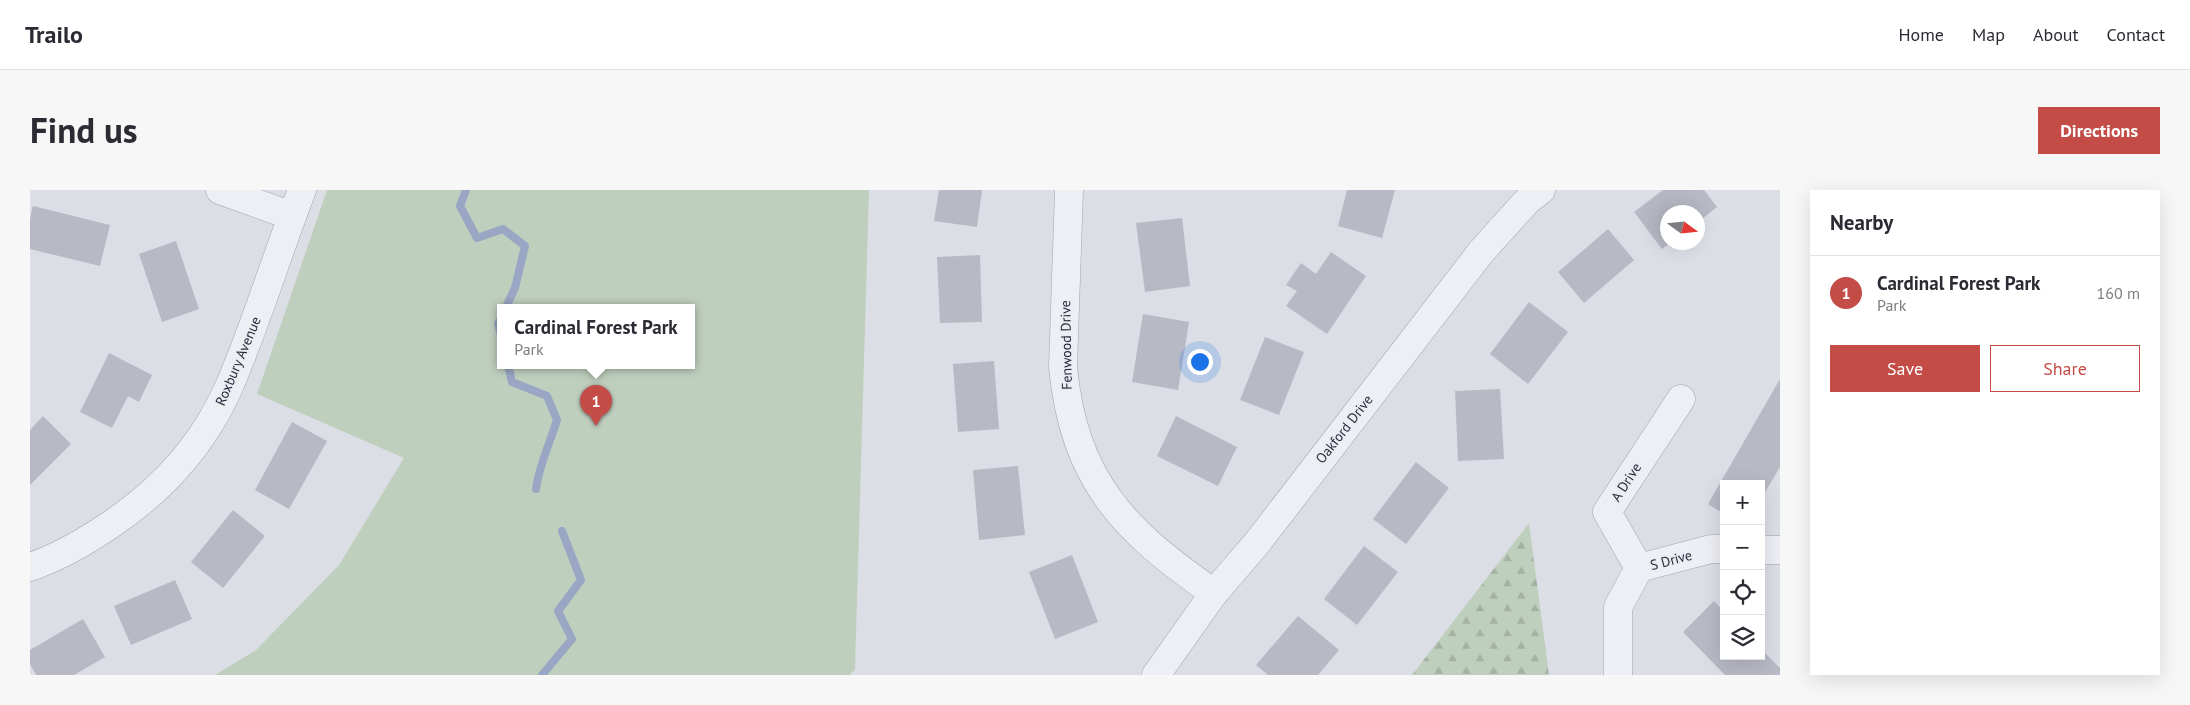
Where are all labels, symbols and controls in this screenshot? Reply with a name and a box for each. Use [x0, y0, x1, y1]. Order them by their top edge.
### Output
text: Trailo [25, 19, 83, 50]
text: Home [1898, 23, 1944, 46]
text: Map [1972, 23, 2005, 46]
text: About [2033, 23, 2079, 46]
text: Contact [2107, 23, 2165, 46]
text: Find us [30, 107, 138, 153]
button: Directions [2038, 107, 2160, 154]
north arrow [1660, 205, 1705, 250]
text: Nearby [1830, 209, 1893, 236]
text: Cardinal Forest Park [1877, 271, 2040, 295]
text: 1 [1841, 283, 1851, 303]
text: 160 m [2097, 283, 2140, 303]
text: Park [1877, 295, 1906, 315]
street label: Fenwood Drive [1056, 300, 1076, 390]
popup [497, 304, 695, 369]
street label: Roxbury Avenue [211, 314, 265, 408]
text: Cardinal Forest Park [514, 315, 678, 339]
text: Park [514, 339, 544, 359]
button: Save [1830, 345, 1980, 392]
button: Share [1990, 345, 2140, 392]
your location [1187, 349, 1213, 375]
pin: 1 [580, 385, 612, 426]
street label: Oakford Drive [1312, 391, 1376, 467]
street label: A Drive [1607, 459, 1645, 505]
map controls [1720, 480, 1765, 660]
button: + [1720, 480, 1765, 525]
button: − [1720, 525, 1765, 570]
street label: S Drive [1648, 546, 1694, 574]
button: locate [1720, 570, 1765, 615]
button: layers [1720, 615, 1765, 660]

